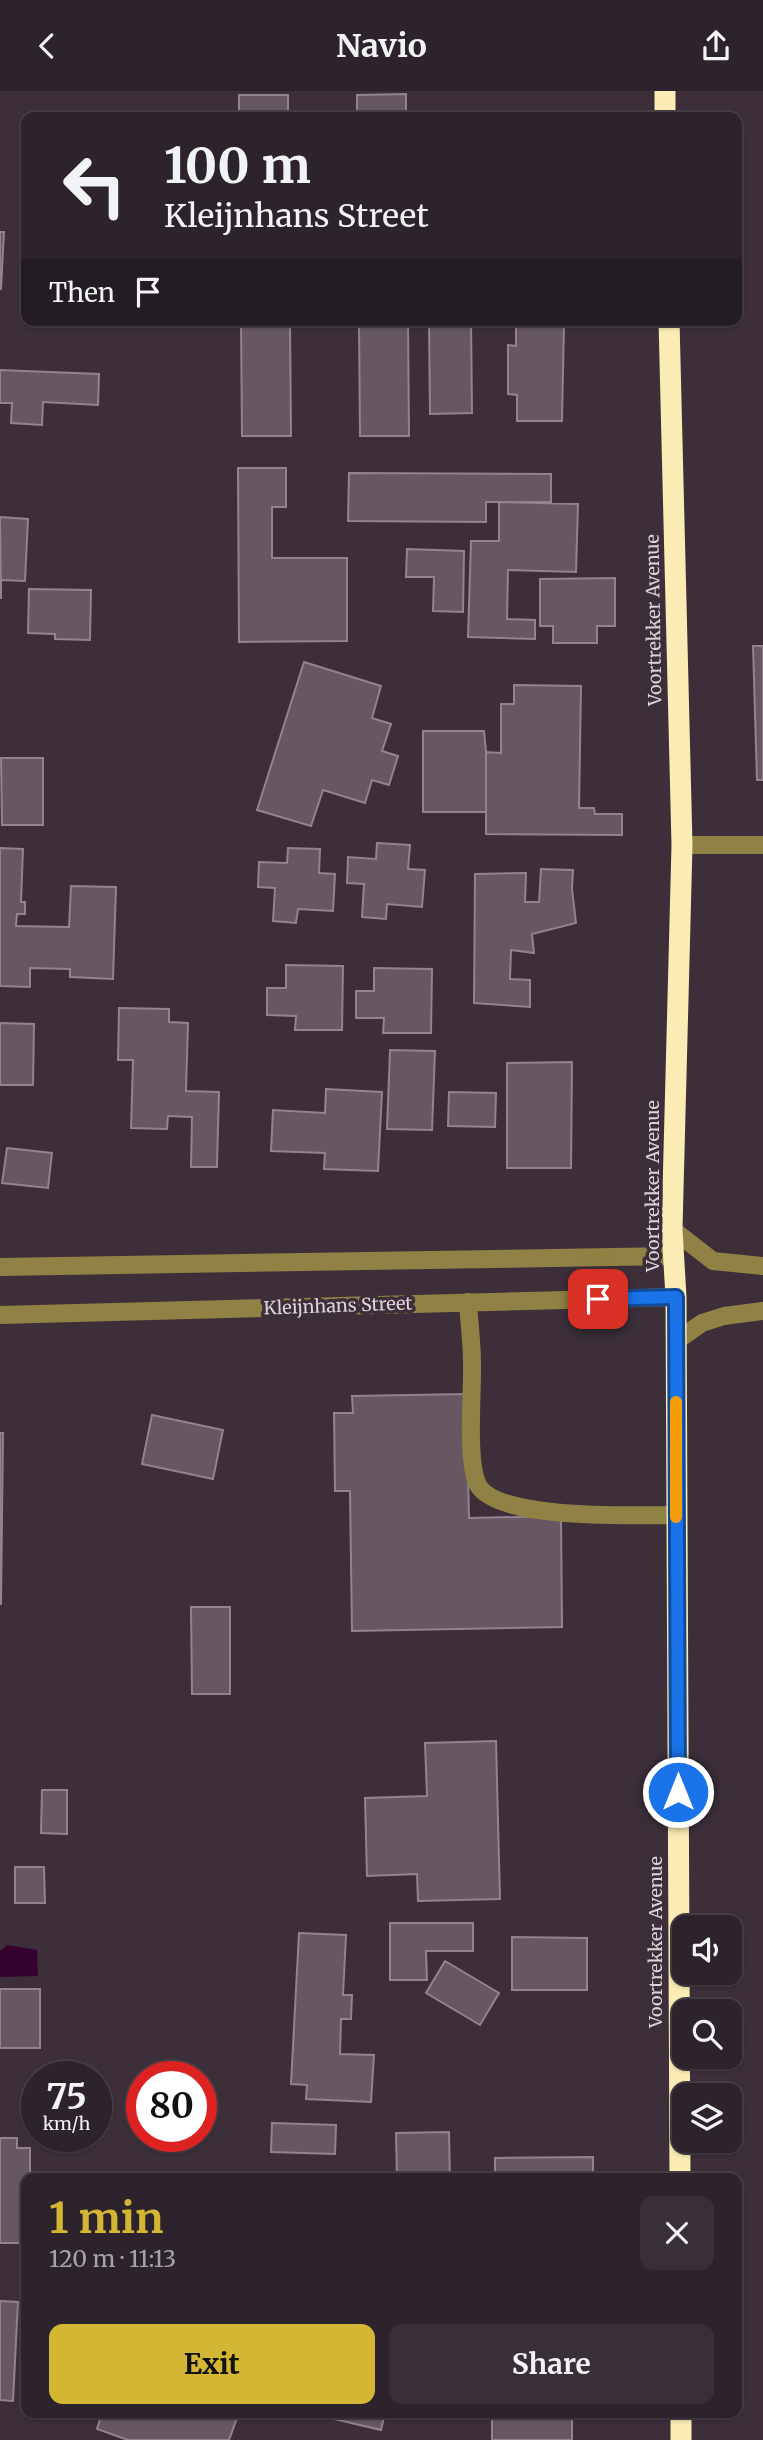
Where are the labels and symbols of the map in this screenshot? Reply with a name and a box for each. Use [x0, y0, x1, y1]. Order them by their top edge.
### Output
street label: Voortrekker Avenue [641, 534, 667, 707]
street label: Voortrekker Avenue [641, 1100, 664, 1273]
pin [568, 1269, 628, 1329]
street label: Kleijnhans Street [263, 1291, 413, 1320]
position arrow [641, 1755, 715, 1829]
street label: Voortrekker Avenue [644, 1856, 667, 2029]
speed limit sign: 80 [126, 2061, 217, 2152]

